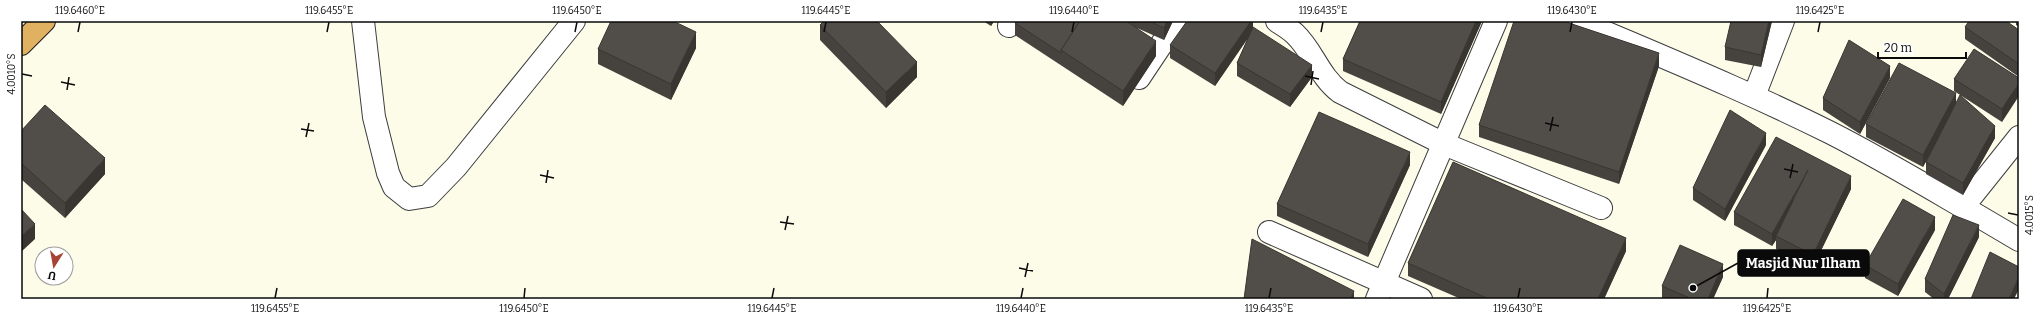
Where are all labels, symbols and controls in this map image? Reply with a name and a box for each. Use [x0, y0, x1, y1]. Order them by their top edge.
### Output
text: 119.6460°E [55, 5, 105, 17]
text: 119.6455°E [305, 5, 353, 17]
text: 119.6450°E [552, 5, 602, 17]
text: 119.6445°E [802, 5, 850, 17]
text: 119.6440°E [1049, 5, 1099, 17]
text: 119.6435°E [1299, 5, 1347, 17]
text: 119.6430°E [1547, 5, 1597, 17]
text: 119.6425°E [1796, 5, 1844, 17]
scale bar [1878, 34, 1966, 60]
text: 20 m [1884, 41, 1913, 55]
text: 4.0010°S [6, 54, 18, 94]
text: 4.0015°S [2024, 195, 2036, 235]
north arrow [34, 246, 74, 286]
callout: Masjid Nur Ilham [1738, 250, 1869, 276]
text: Masjid Nur Ilham [1746, 255, 1861, 272]
text: U [47, 268, 57, 282]
text: 119.6455°E [251, 303, 299, 315]
text: 119.6450°E [499, 303, 549, 315]
text: 119.6445°E [748, 303, 796, 315]
text: 119.6440°E [996, 303, 1046, 315]
text: 119.6435°E [1245, 303, 1293, 315]
text: 119.6430°E [1493, 303, 1543, 315]
text: 119.6425°E [1743, 303, 1791, 315]

